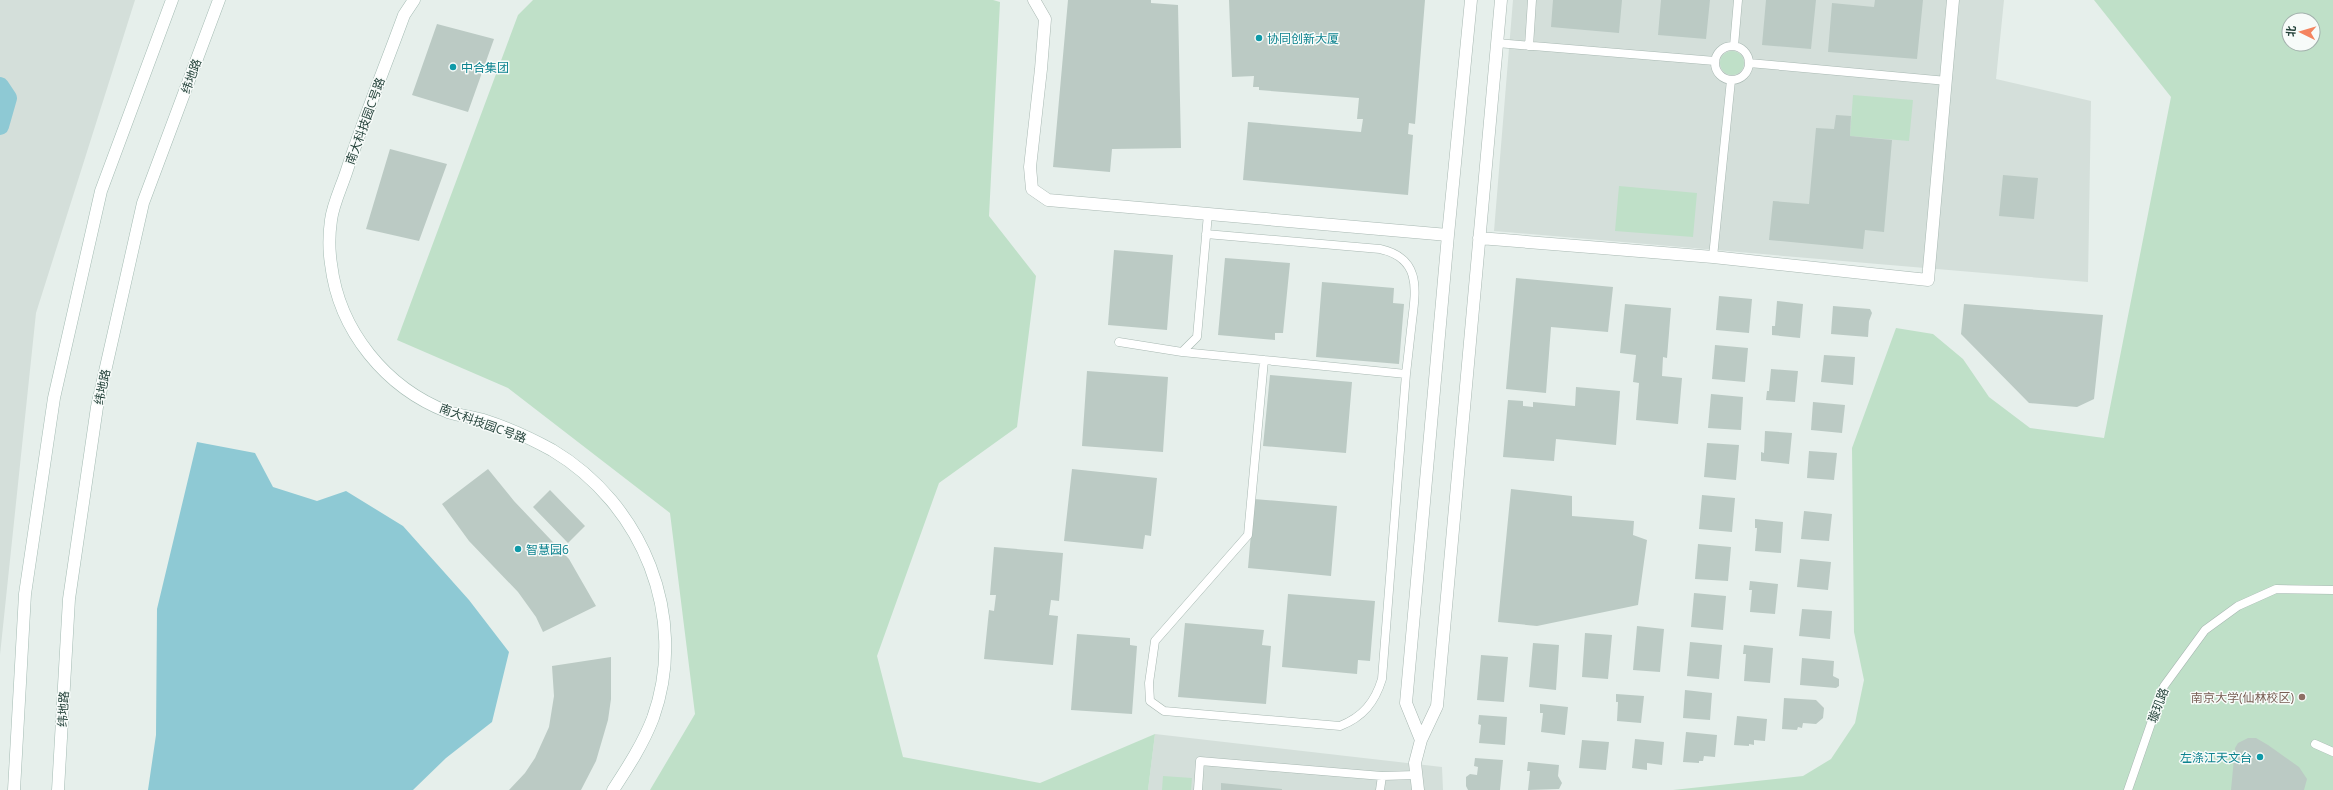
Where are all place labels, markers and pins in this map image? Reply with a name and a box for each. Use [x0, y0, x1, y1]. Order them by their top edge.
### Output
place label: 协同创新大厦 [1267, 30, 1339, 47]
marker: 协同创新大厦 [1254, 33, 1264, 43]
place label: 中合集团 [461, 59, 509, 76]
marker: 中合集团 [448, 62, 458, 72]
place label: 智慧园6 [526, 541, 569, 558]
marker: 智慧园6 [513, 544, 523, 554]
place label: 南京大学(仙林校区) [2191, 689, 2294, 706]
marker: 南京大学(仙林校区) [2297, 692, 2307, 702]
place label: 左涤江天文台 [2180, 749, 2252, 766]
marker: 左涤江天文台 [2255, 752, 2265, 762]

